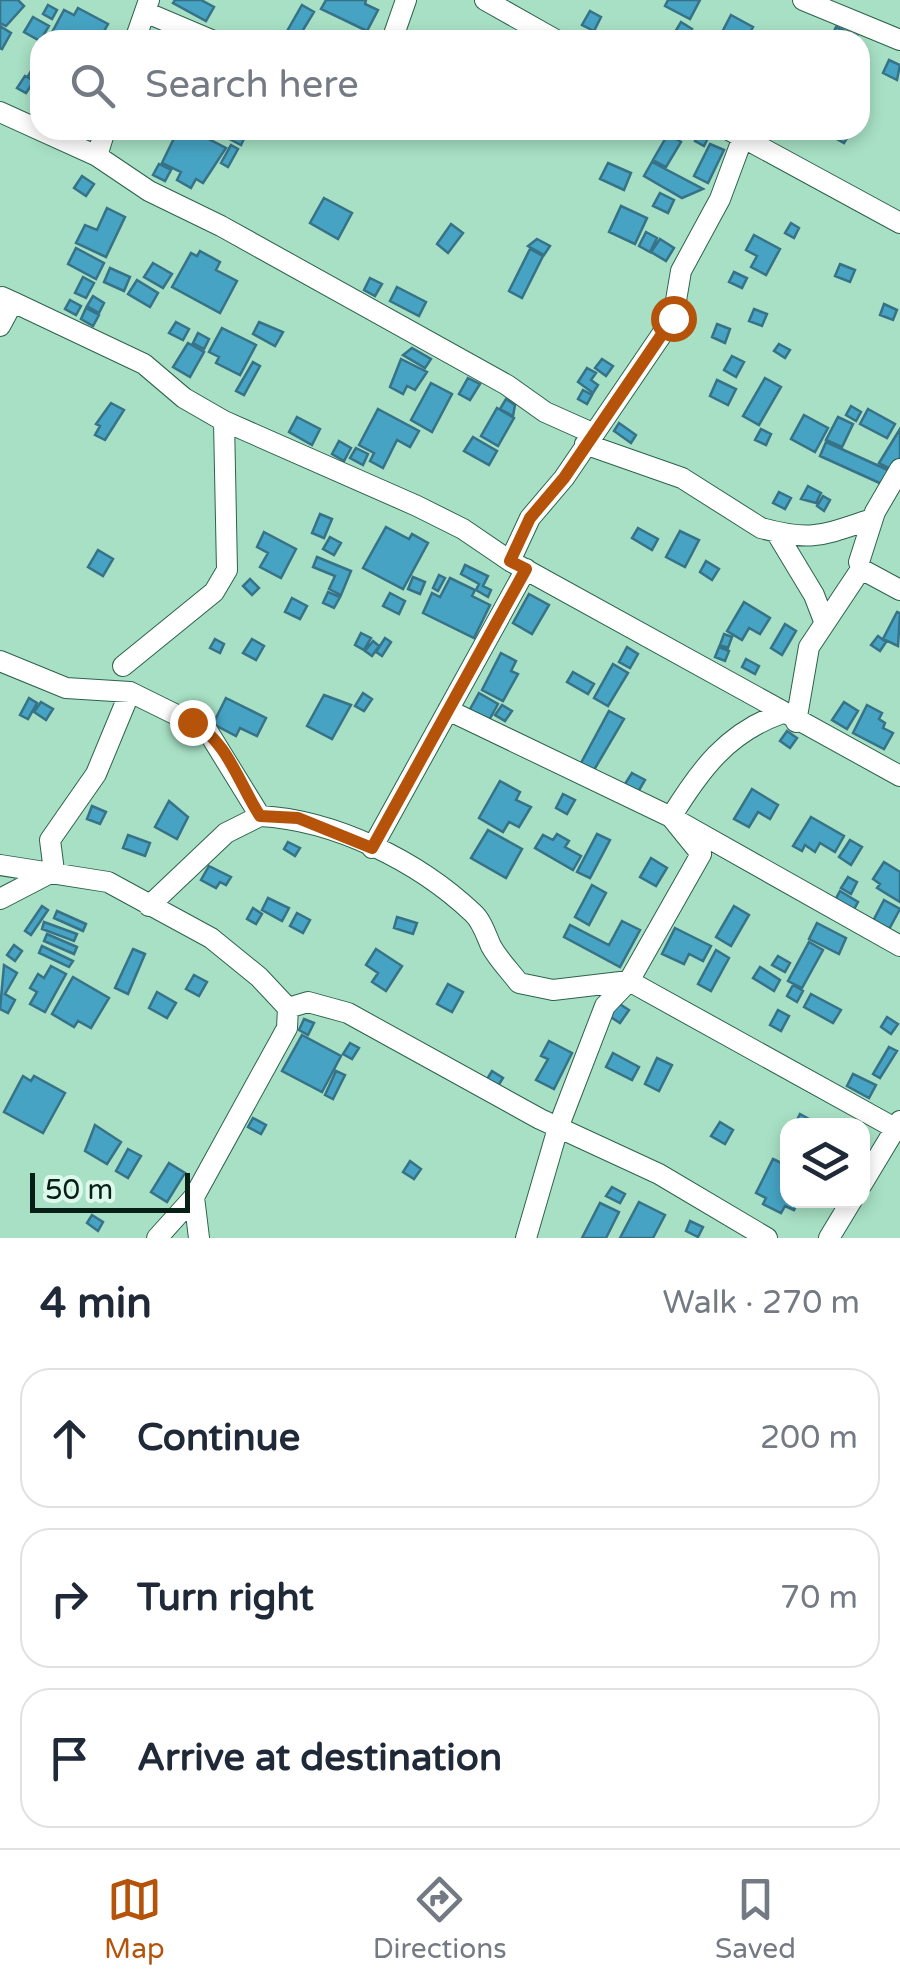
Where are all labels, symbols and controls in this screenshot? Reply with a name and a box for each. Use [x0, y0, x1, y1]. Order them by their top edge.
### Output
search box [30, 30, 870, 140]
icon: search [65, 58, 120, 113]
text: Search here [145, 62, 359, 108]
route start [651, 296, 697, 342]
route end [170, 700, 216, 746]
map controls [780, 1118, 870, 1208]
button: layers [780, 1118, 870, 1208]
scale bar [30, 1168, 190, 1212]
text: 50 m [45, 1173, 113, 1207]
text: 4 min [40, 1278, 152, 1329]
text: Walk · 270 m [663, 1284, 860, 1322]
icon: ahead [42, 1411, 97, 1466]
text: Continue [137, 1415, 300, 1461]
text: 200 m [760, 1419, 858, 1457]
icon: right [42, 1571, 97, 1626]
text: Turn right [137, 1575, 314, 1621]
text: 70 m [780, 1579, 858, 1617]
icon: arrive [42, 1731, 97, 1786]
text: Arrive at destination [137, 1735, 502, 1781]
tab: Map [104, 1872, 165, 1966]
tab: Directions [373, 1872, 507, 1966]
tab: Saved [715, 1872, 796, 1966]

